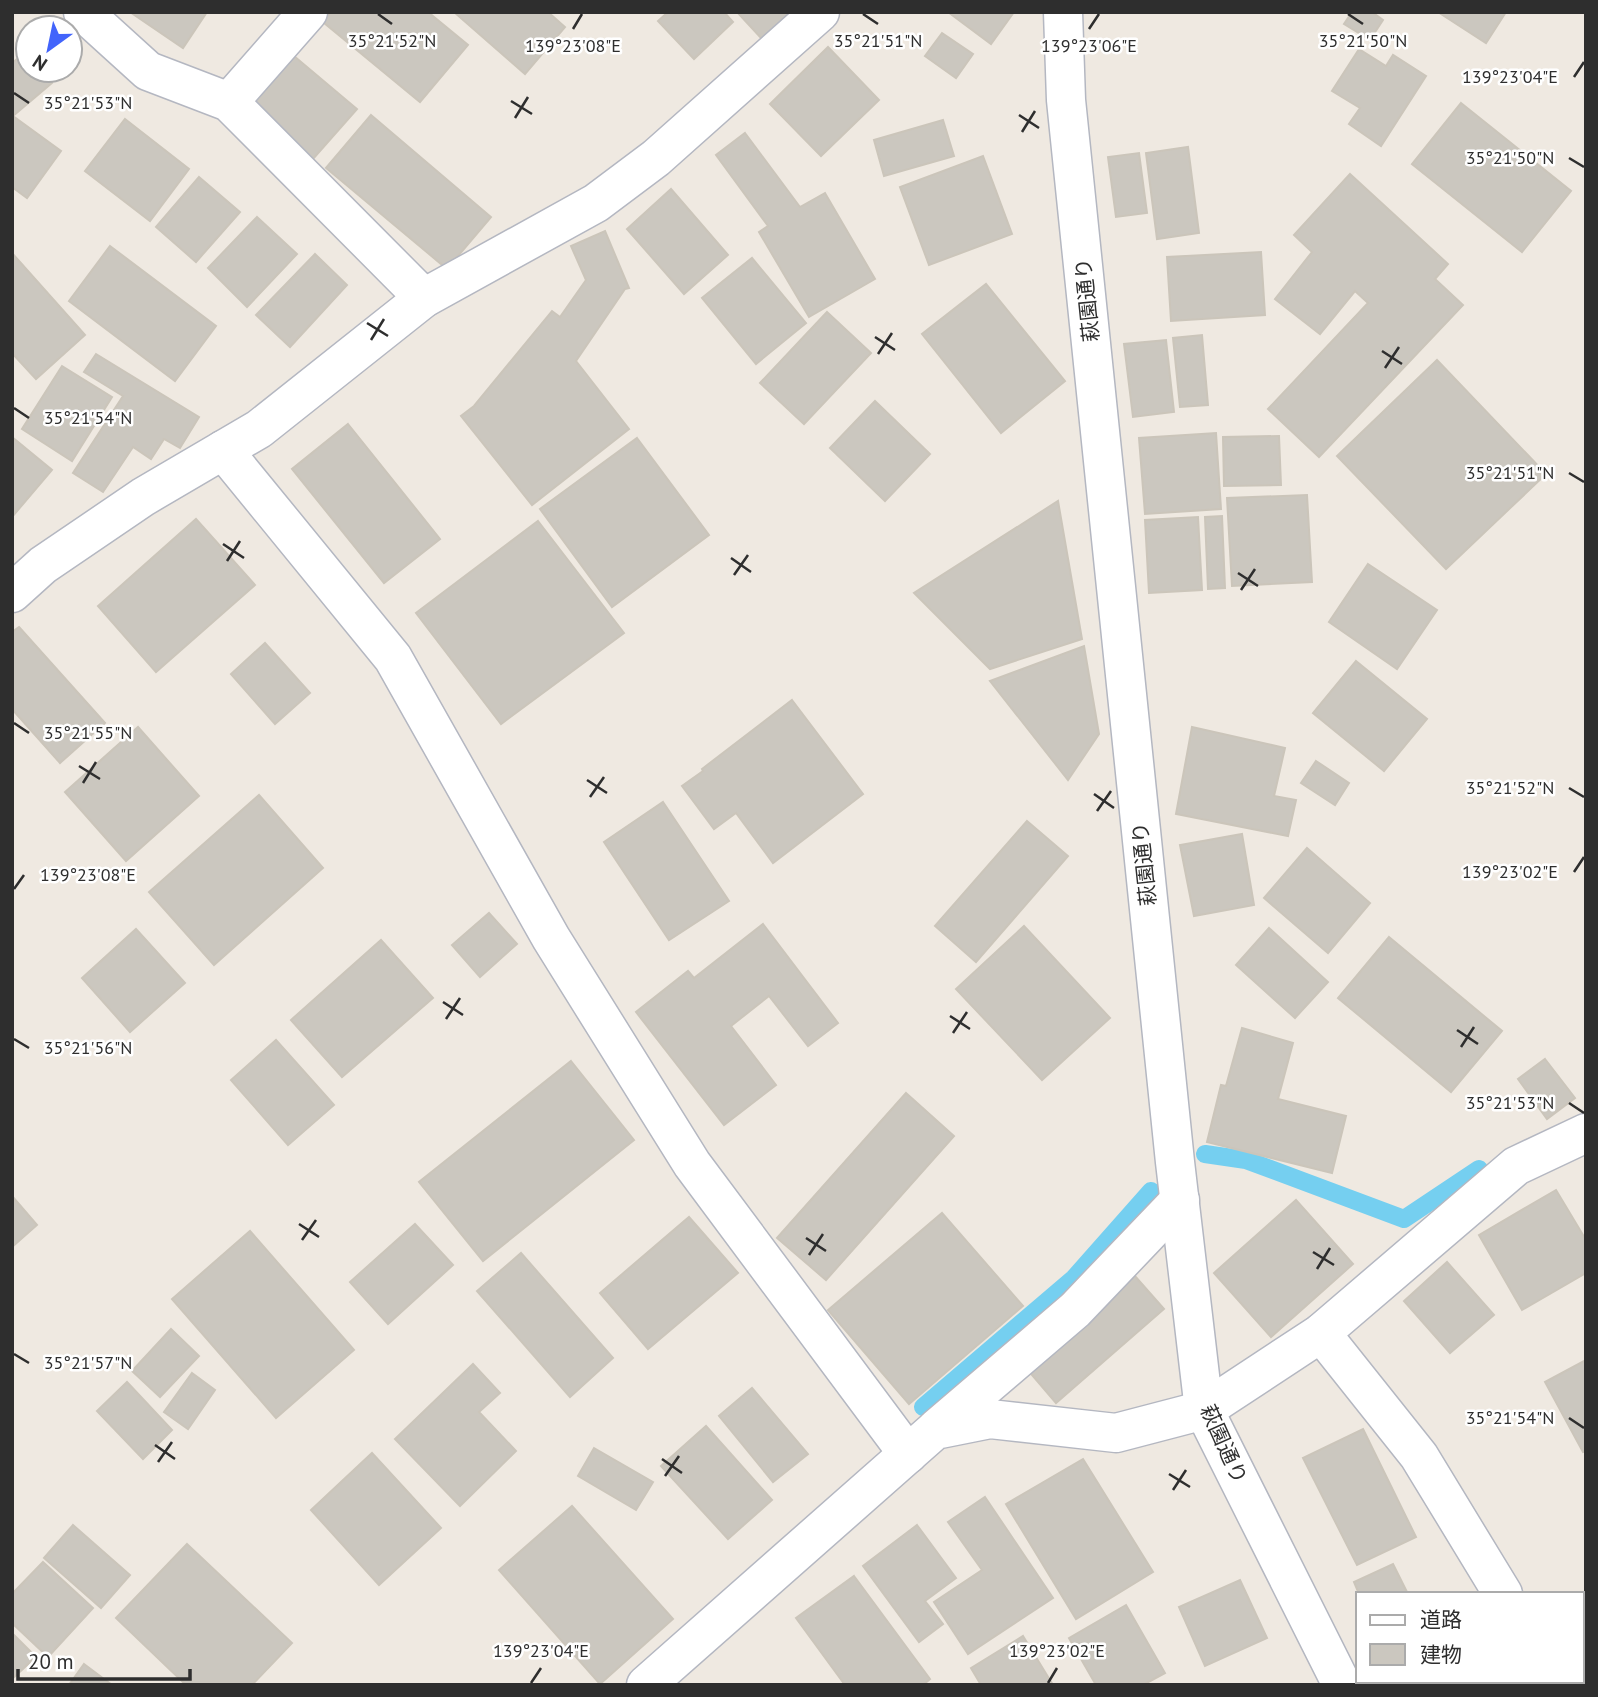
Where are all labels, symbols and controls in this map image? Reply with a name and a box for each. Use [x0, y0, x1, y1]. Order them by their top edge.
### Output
north arrow [14, 14, 84, 84]
text: 35°21'52"N [348, 29, 436, 52]
text: 35°21'51"N [834, 29, 922, 52]
text: 35°21'50"N [1319, 29, 1407, 52]
text: 139°23'08"E [525, 34, 621, 57]
text: 139°23'06"E [1041, 34, 1137, 57]
text: N [28, 50, 52, 77]
text: 139°23'04"E [1462, 65, 1558, 88]
text: 35°21'53"N [44, 91, 132, 114]
text: 35°21'50"N [1466, 146, 1554, 169]
street label: 萩園通り [1069, 257, 1105, 343]
text: 35°21'54"N [44, 406, 132, 429]
text: 35°21'51"N [1466, 461, 1554, 484]
text: 35°21'55"N [44, 721, 132, 744]
text: 35°21'52"N [1466, 776, 1554, 799]
street label: 萩園通り [1126, 821, 1162, 907]
text: 139°23'02"E [1462, 860, 1558, 883]
text: 139°23'08"E [40, 863, 136, 886]
text: 35°21'56"N [44, 1036, 132, 1059]
text: 35°21'53"N [1466, 1091, 1554, 1114]
text: 35°21'57"N [44, 1351, 132, 1374]
street label: 萩園通り [1195, 1400, 1253, 1488]
text: 35°21'54"N [1466, 1406, 1554, 1429]
legend [1356, 1592, 1584, 1683]
text: 道路 [1420, 1606, 1462, 1633]
scale bar [18, 1638, 189, 1682]
text: 139°23'04"E [493, 1639, 589, 1662]
text: 139°23'02"E [1009, 1639, 1105, 1662]
text: 建物 [1420, 1641, 1462, 1668]
text: 20 m [28, 1648, 74, 1675]

